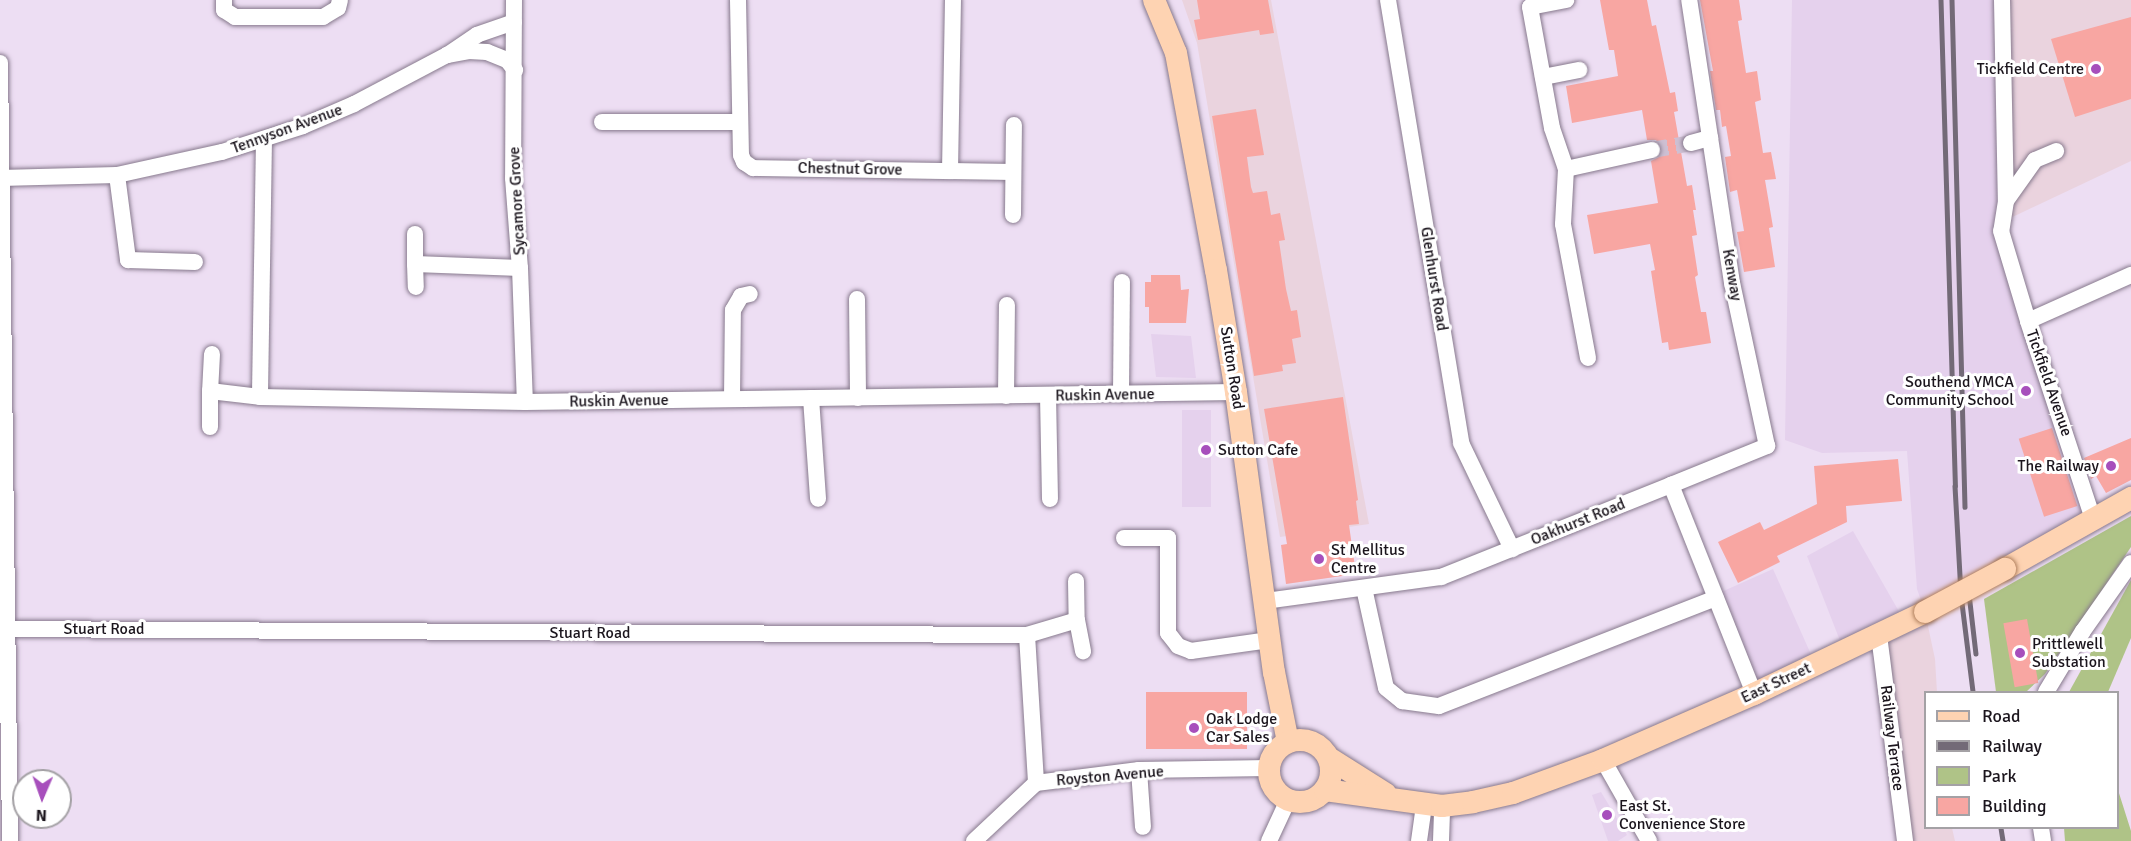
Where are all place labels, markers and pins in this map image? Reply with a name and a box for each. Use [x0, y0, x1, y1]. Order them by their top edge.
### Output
place label: Tickfield Centre [1977, 59, 2084, 79]
marker: Tickfield Centre [2089, 62, 2103, 76]
place label: Southend YMCA Community School [1886, 372, 2014, 410]
marker: Southend YMCA Community School [2019, 384, 2033, 398]
place label: Sutton Cafe [1218, 440, 1298, 460]
marker: Sutton Cafe [1199, 443, 1213, 457]
place label: The Railway [2018, 456, 2099, 476]
marker: The Railway [2104, 459, 2118, 473]
place label: St Mellitus Centre [1331, 540, 1405, 578]
marker: St Mellitus Centre [1312, 552, 1326, 566]
place label: Prittlewell Substation [2032, 634, 2106, 672]
marker: Prittlewell Substation [2013, 646, 2027, 660]
place label: Oak Lodge Car Sales [1206, 709, 1277, 747]
marker: Oak Lodge Car Sales [1187, 721, 1201, 735]
place label: East St. Convenience Store [1619, 796, 1745, 834]
marker: East St. Convenience Store [1600, 808, 1614, 822]

